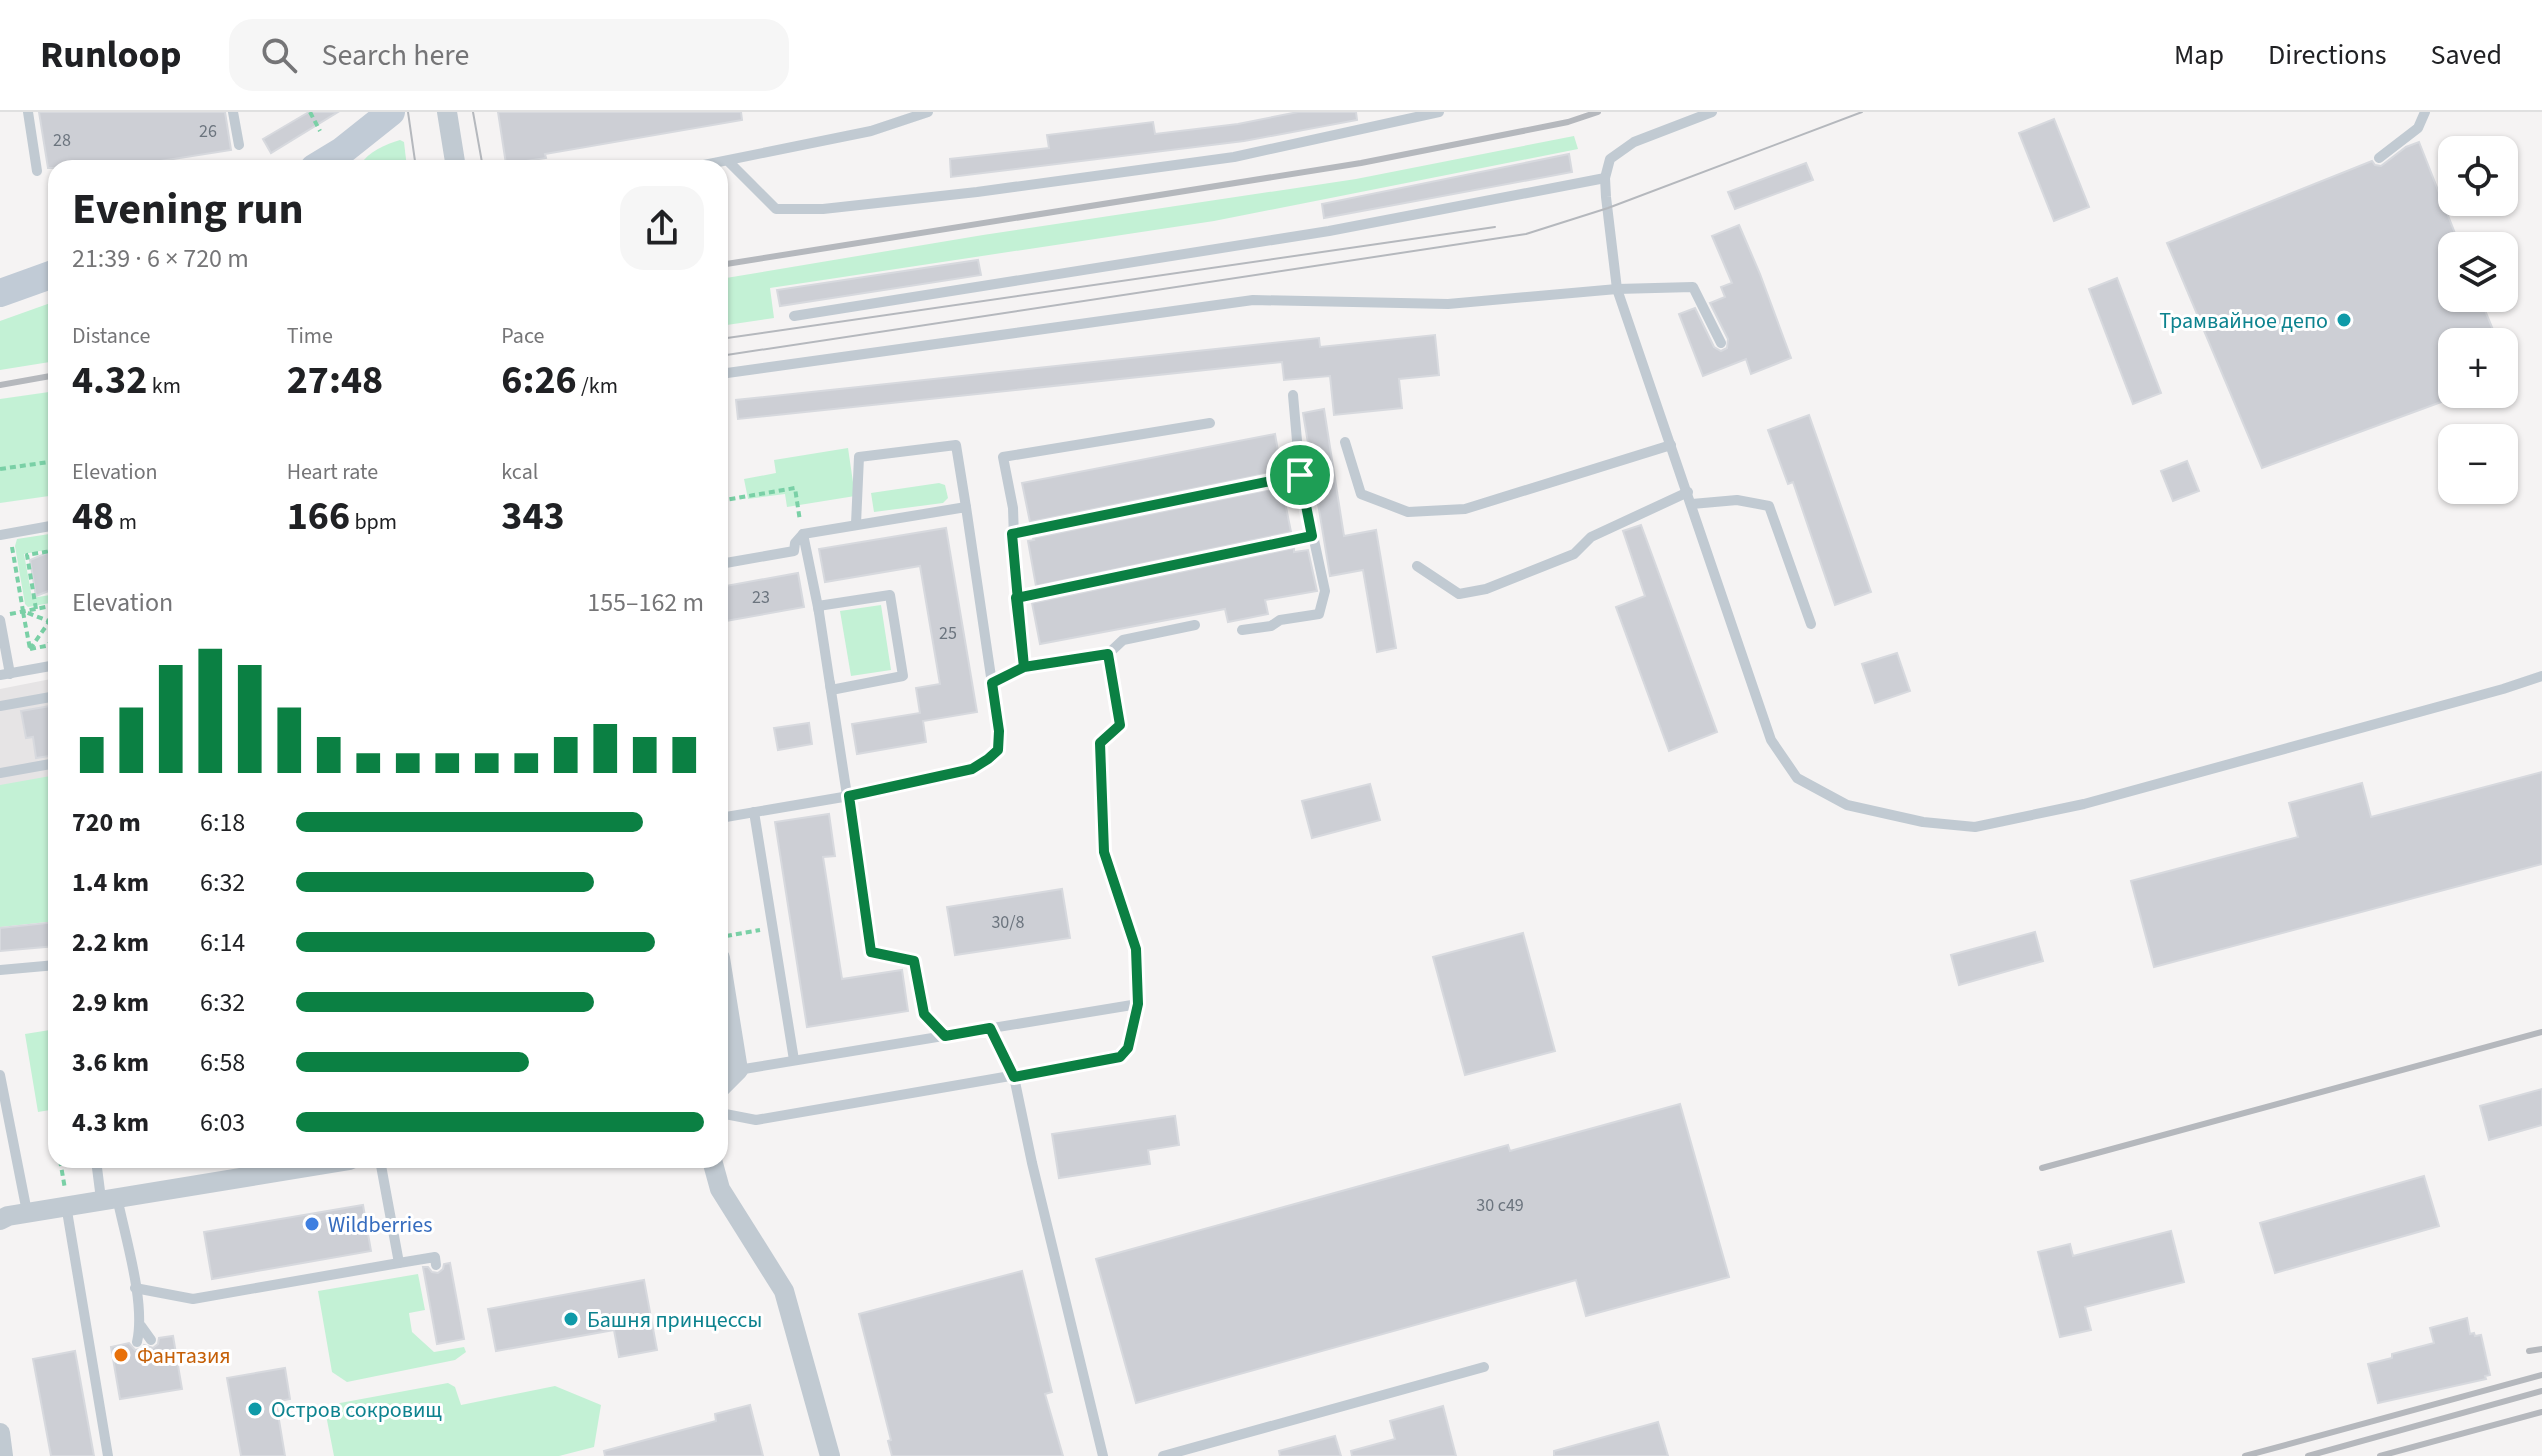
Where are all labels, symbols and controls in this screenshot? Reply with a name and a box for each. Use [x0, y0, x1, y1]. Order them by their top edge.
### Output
search box [229, 19, 789, 91]
text: Runloop [40, 28, 181, 82]
icon: search [257, 33, 301, 77]
text: Search here [321, 34, 469, 77]
text: Map [2174, 35, 2224, 75]
text: Directions [2268, 35, 2387, 75]
text: Saved [2431, 35, 2502, 75]
house number: 26 [199, 119, 217, 144]
house number: 28 [53, 128, 71, 153]
map controls [2438, 136, 2518, 504]
button: locate [2438, 136, 2518, 216]
text: Evening run [72, 178, 304, 241]
button: share [620, 186, 704, 270]
button: layers [2438, 232, 2518, 312]
text: 21:39 · 6 × 720 m [72, 240, 249, 277]
place label: Трамвайное депо [2159, 305, 2328, 337]
marker: Трамвайное депо [2335, 311, 2353, 329]
text: Distance [72, 320, 150, 352]
text: Time [287, 320, 333, 352]
text: Pace [501, 320, 544, 352]
button: + [2438, 328, 2518, 408]
text: 4.32 [72, 352, 147, 409]
text: 27:48 [287, 352, 383, 409]
text: 6:26 [501, 352, 577, 409]
text: km [147, 370, 181, 402]
text: /km [577, 370, 618, 402]
button: − [2438, 424, 2518, 504]
pin [1266, 441, 1334, 509]
icon: arrive [1278, 453, 1322, 497]
text: Elevation [72, 456, 158, 488]
text: Heart rate [287, 456, 378, 488]
text: kcal [501, 456, 538, 488]
text: 48 [72, 488, 114, 545]
text: 166 [287, 488, 350, 545]
text: 343 [501, 488, 565, 545]
text: m [114, 506, 137, 538]
text: bpm [350, 506, 397, 538]
text: Elevation [72, 584, 173, 621]
text: 155–162 m [587, 584, 704, 621]
house number: 23 [752, 585, 770, 610]
house number: 25 [939, 621, 957, 646]
text: 720 m [72, 804, 141, 841]
text: 6:18 [200, 804, 245, 841]
text: 1.4 km [72, 864, 149, 901]
text: 6:32 [200, 864, 245, 901]
house number: 30/8 [991, 910, 1025, 935]
text: 2.2 km [72, 924, 149, 961]
text: 6:14 [200, 924, 245, 961]
text: 2.9 km [72, 984, 149, 1021]
text: 6:32 [200, 984, 245, 1021]
text: 3.6 km [72, 1044, 149, 1081]
text: 6:58 [200, 1044, 245, 1081]
text: 4.3 km [72, 1104, 149, 1141]
text: 6:03 [200, 1104, 245, 1141]
house number: 30 с49 [1476, 1193, 1524, 1218]
place label: Wildberries [328, 1209, 432, 1241]
marker: Wildberries [303, 1215, 321, 1233]
place label: Башня принцессы [587, 1304, 762, 1336]
marker: Башня принцессы [562, 1310, 580, 1328]
place label: Фантазия [137, 1340, 231, 1372]
marker: Фантазия [112, 1346, 130, 1364]
place label: Остров сокровищ [271, 1394, 442, 1426]
marker: Остров сокровищ [246, 1400, 264, 1418]

